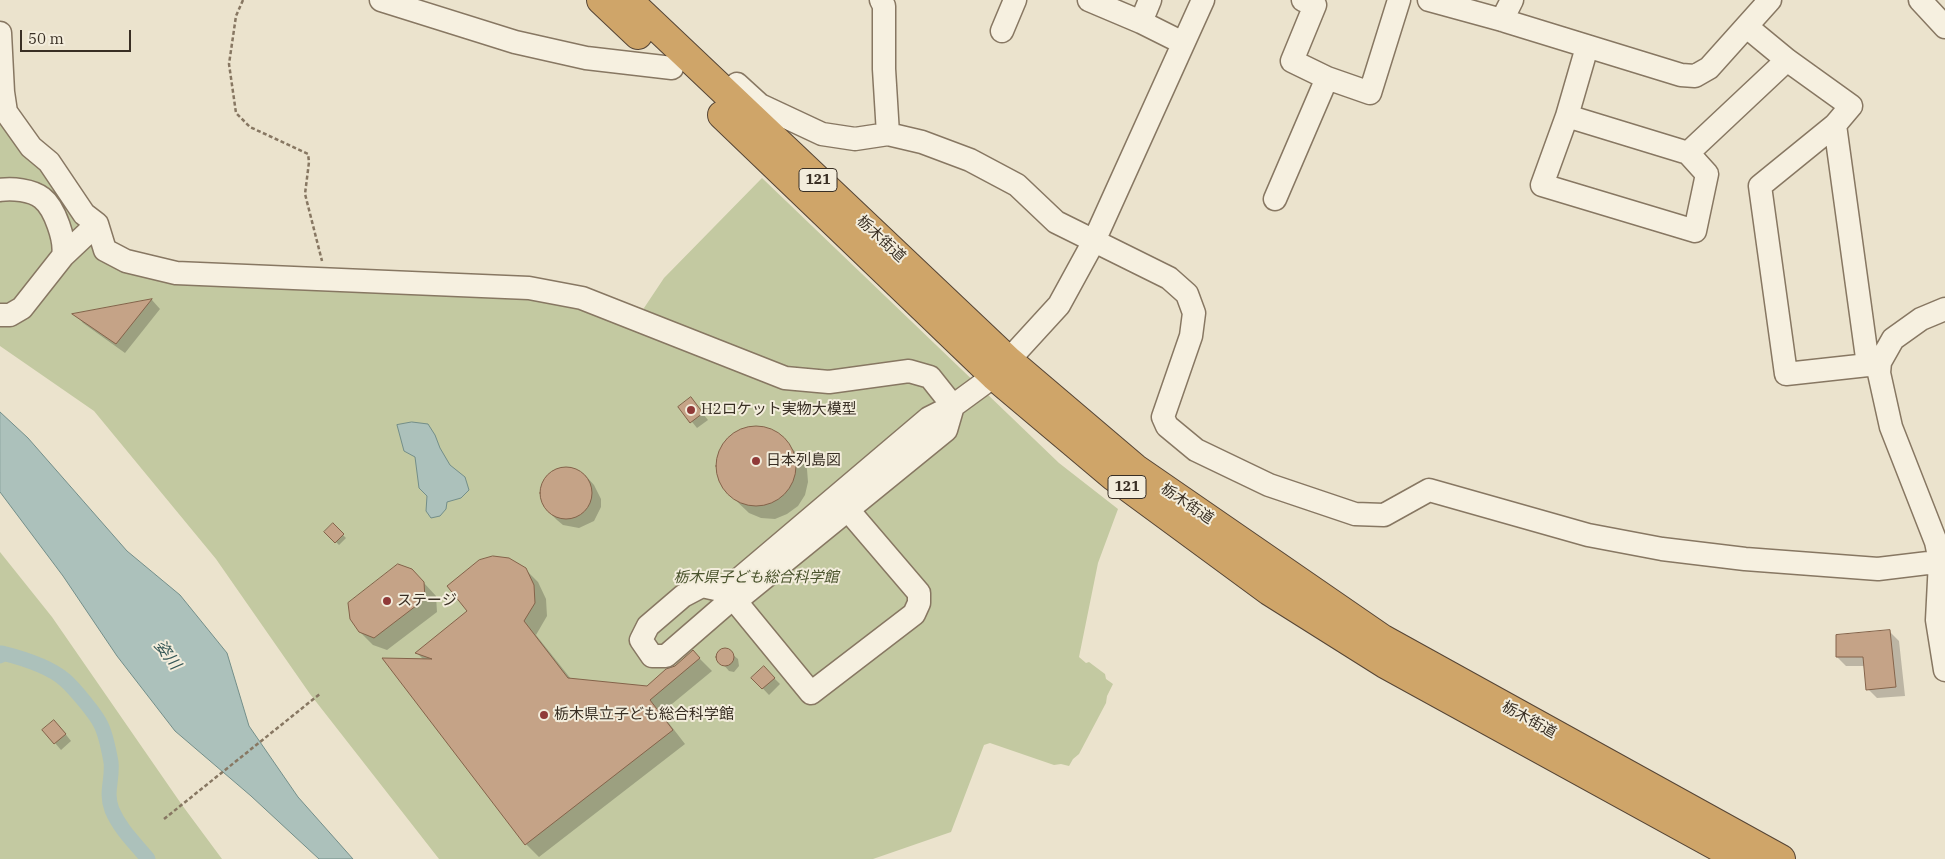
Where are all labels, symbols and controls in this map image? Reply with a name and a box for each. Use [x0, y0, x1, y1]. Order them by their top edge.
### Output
scale bar [22, 20, 134, 52]
text: 50 m [28, 29, 64, 48]
road number: 121 [799, 168, 837, 192]
street label: 栃木街道 [853, 212, 909, 266]
place label: H2ロケット実物大模型 [701, 401, 857, 419]
marker: H2ロケット実物大模型 [685, 404, 697, 416]
place label: 日本列島図 [766, 452, 841, 470]
marker: 日本列島図 [750, 455, 762, 467]
road number: 121 [1108, 476, 1146, 498]
street label: 栃木街道 [1157, 480, 1217, 528]
park label: 栃木県子ども総合科学館 [674, 569, 838, 587]
place label: ステージ [397, 592, 457, 610]
marker: ステージ [381, 595, 393, 607]
water label: 姿川 [150, 636, 184, 674]
street label: 栃木街道 [1498, 698, 1560, 742]
place label: 栃木県立子ども総合科学館 [554, 706, 734, 724]
marker: 栃木県立子ども総合科学館 [538, 709, 550, 721]

